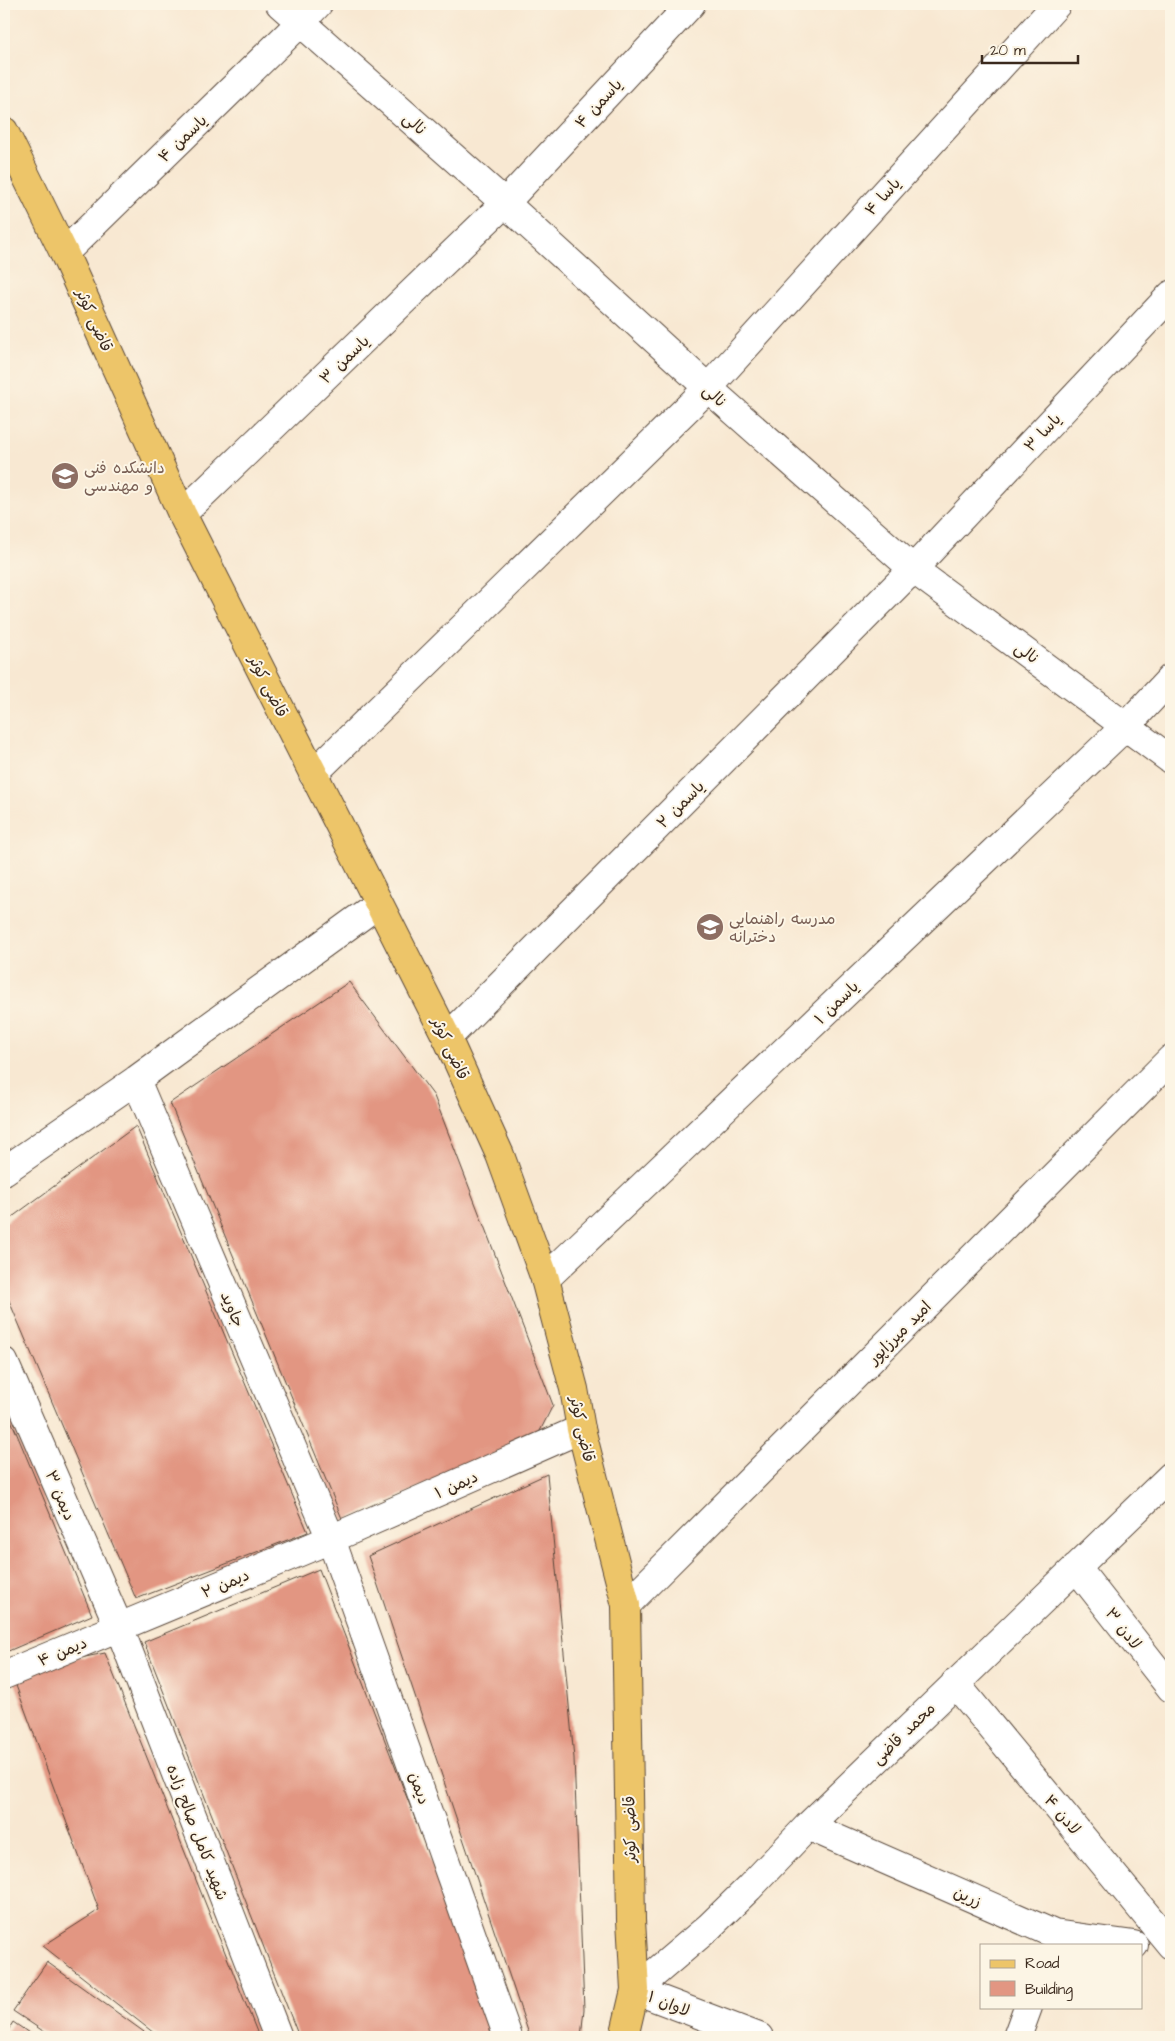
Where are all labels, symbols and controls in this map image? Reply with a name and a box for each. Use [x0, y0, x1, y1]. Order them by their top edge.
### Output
scale bar [982, 32, 1079, 64]
text: 20 m [990, 40, 1026, 61]
street label: یاسمن ۴ [570, 74, 627, 133]
street label: نالی [398, 107, 431, 140]
street label: یاسمن ۴ [153, 110, 212, 168]
street label: یاسا ۴ [860, 173, 906, 220]
street label: قاضی کوثر [70, 284, 118, 355]
street label: یاسمن ۳ [315, 330, 374, 389]
street label: نالی [698, 379, 731, 412]
street label: یاسا ۳ [1019, 409, 1066, 457]
place label: دانشکده فنی و مهندسی [84, 457, 165, 497]
school or university icon: دانشکده فنی و مهندسی [50, 461, 80, 491]
street label: نالی [1010, 637, 1043, 669]
street label: قاضی کوثر [242, 650, 293, 721]
street label: یاسمن ۲ [652, 776, 709, 833]
place label: مدرسه راهنمایی دخترانه [729, 908, 835, 948]
school or university icon: مدرسه راهنمایی دخترانه [695, 912, 725, 942]
street label: یاسمن ۱ [810, 976, 864, 1029]
street label: قاضی کوثر [425, 1012, 474, 1083]
street label: جاوید [215, 1288, 249, 1331]
street label: امید میرزاپور [862, 1296, 936, 1371]
street label: قاضی کوثر [564, 1392, 600, 1464]
street label: دیمن ۱ [431, 1466, 482, 1504]
street label: دیمن ۳ [40, 1467, 80, 1524]
street label: دیمن ۲ [198, 1564, 253, 1604]
street label: لادن ۳ [1100, 1603, 1146, 1654]
street label: دیمن ۴ [34, 1632, 90, 1672]
street label: محمد قاضی [867, 1698, 940, 1770]
street label: شهید کامل صالح زاده [161, 1761, 233, 1904]
street label: دیمن [403, 1769, 435, 1808]
street label: لادن ۴ [1039, 1790, 1085, 1839]
street label: قاضی کوثر [618, 1796, 642, 1864]
street label: زرین [950, 1881, 985, 1913]
legend [980, 1944, 1142, 2008]
text: Road [1025, 1953, 1060, 1974]
text: Building [1025, 1979, 1073, 2001]
street label: لاوان ۱ [644, 1986, 693, 2022]

